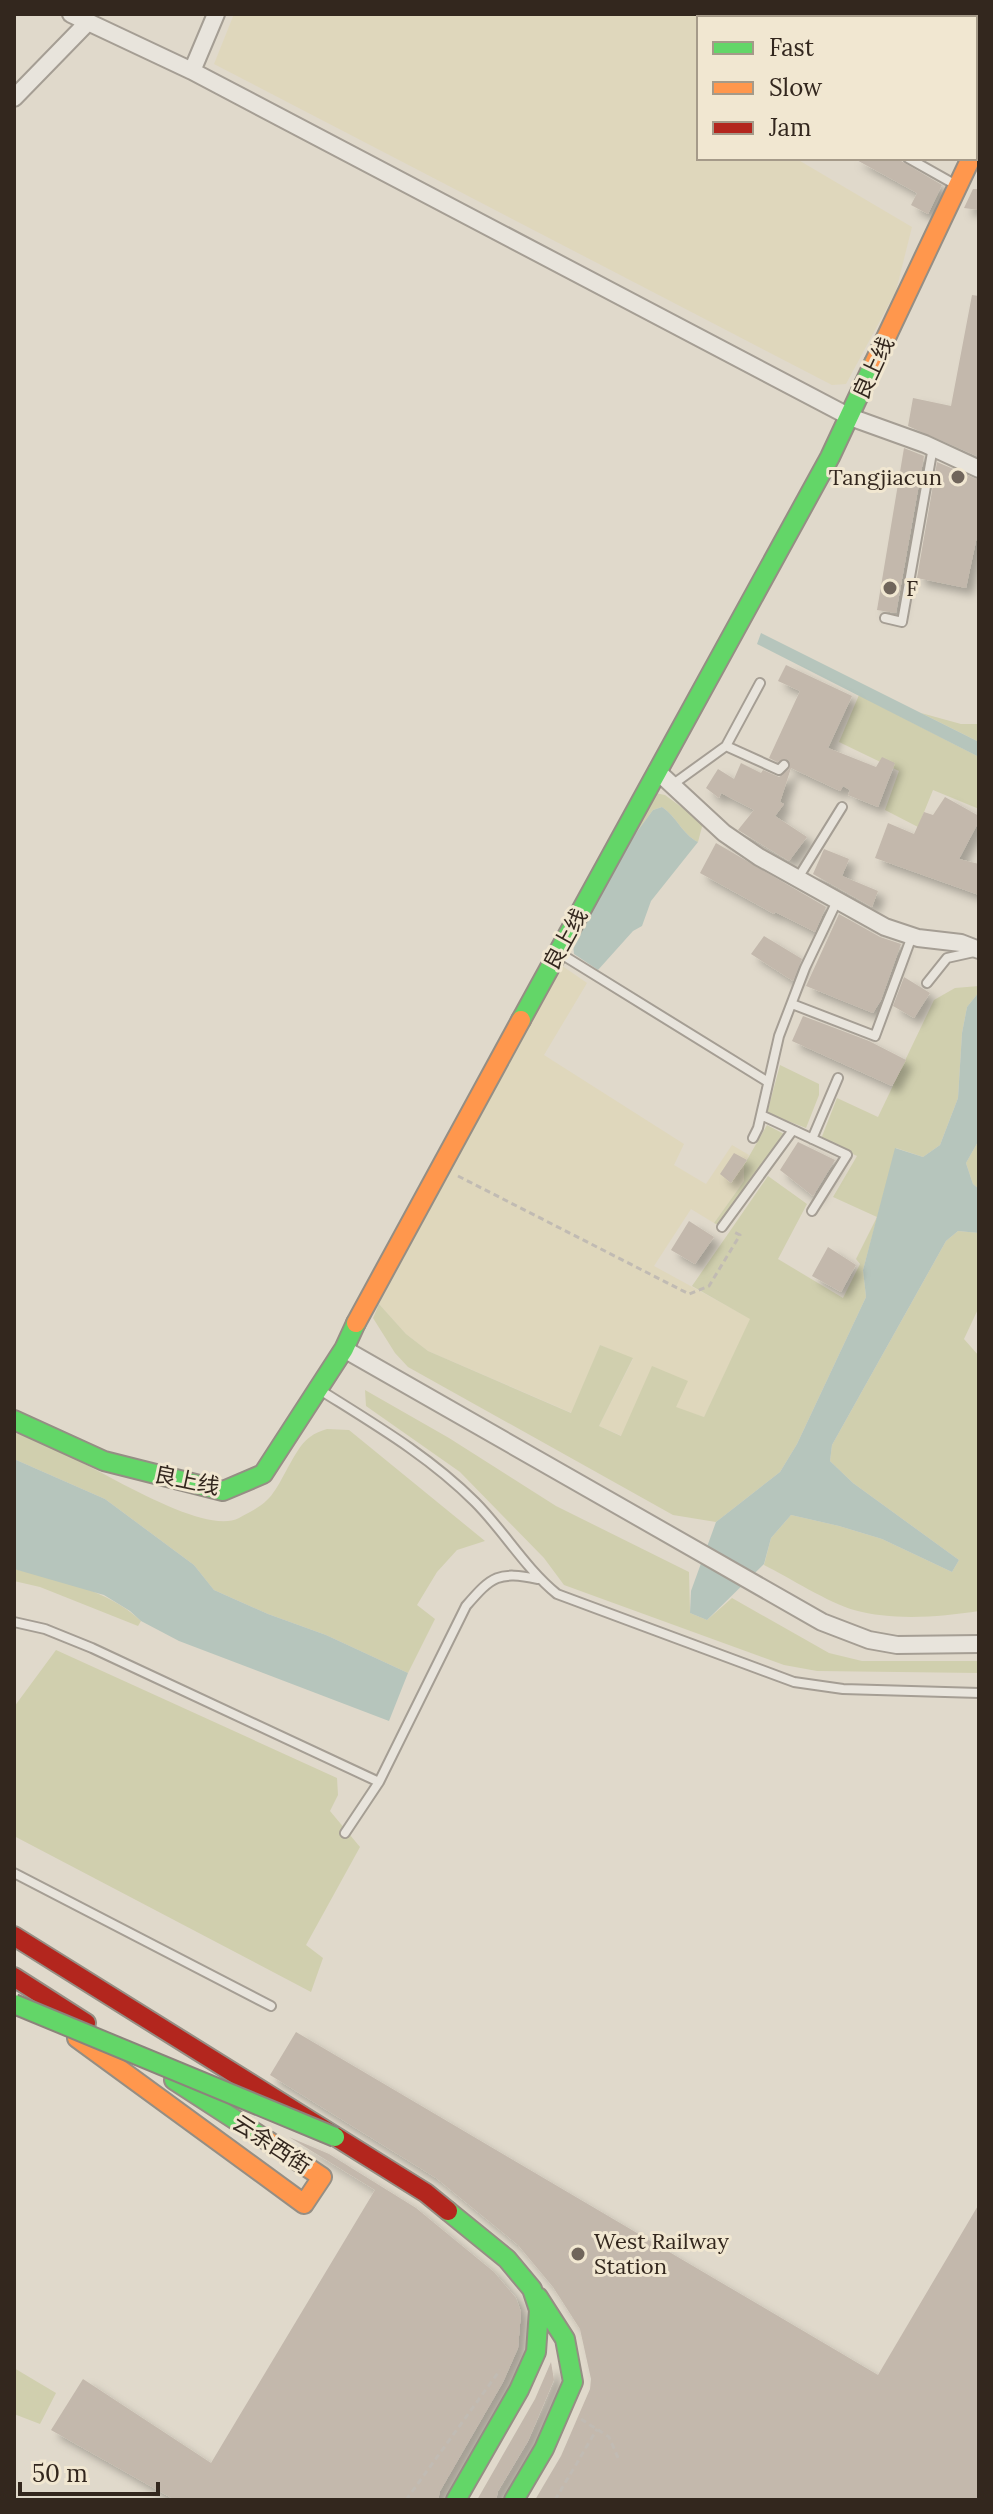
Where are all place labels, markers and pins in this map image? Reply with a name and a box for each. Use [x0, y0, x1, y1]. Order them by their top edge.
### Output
place label: Tangjiacun [829, 463, 942, 491]
marker: Tangjiacun [949, 468, 967, 486]
place label: F [906, 574, 918, 602]
marker: F [881, 579, 899, 597]
place label: West Railway Station [594, 2227, 729, 2280]
marker: West Railway Station [569, 2245, 587, 2263]

